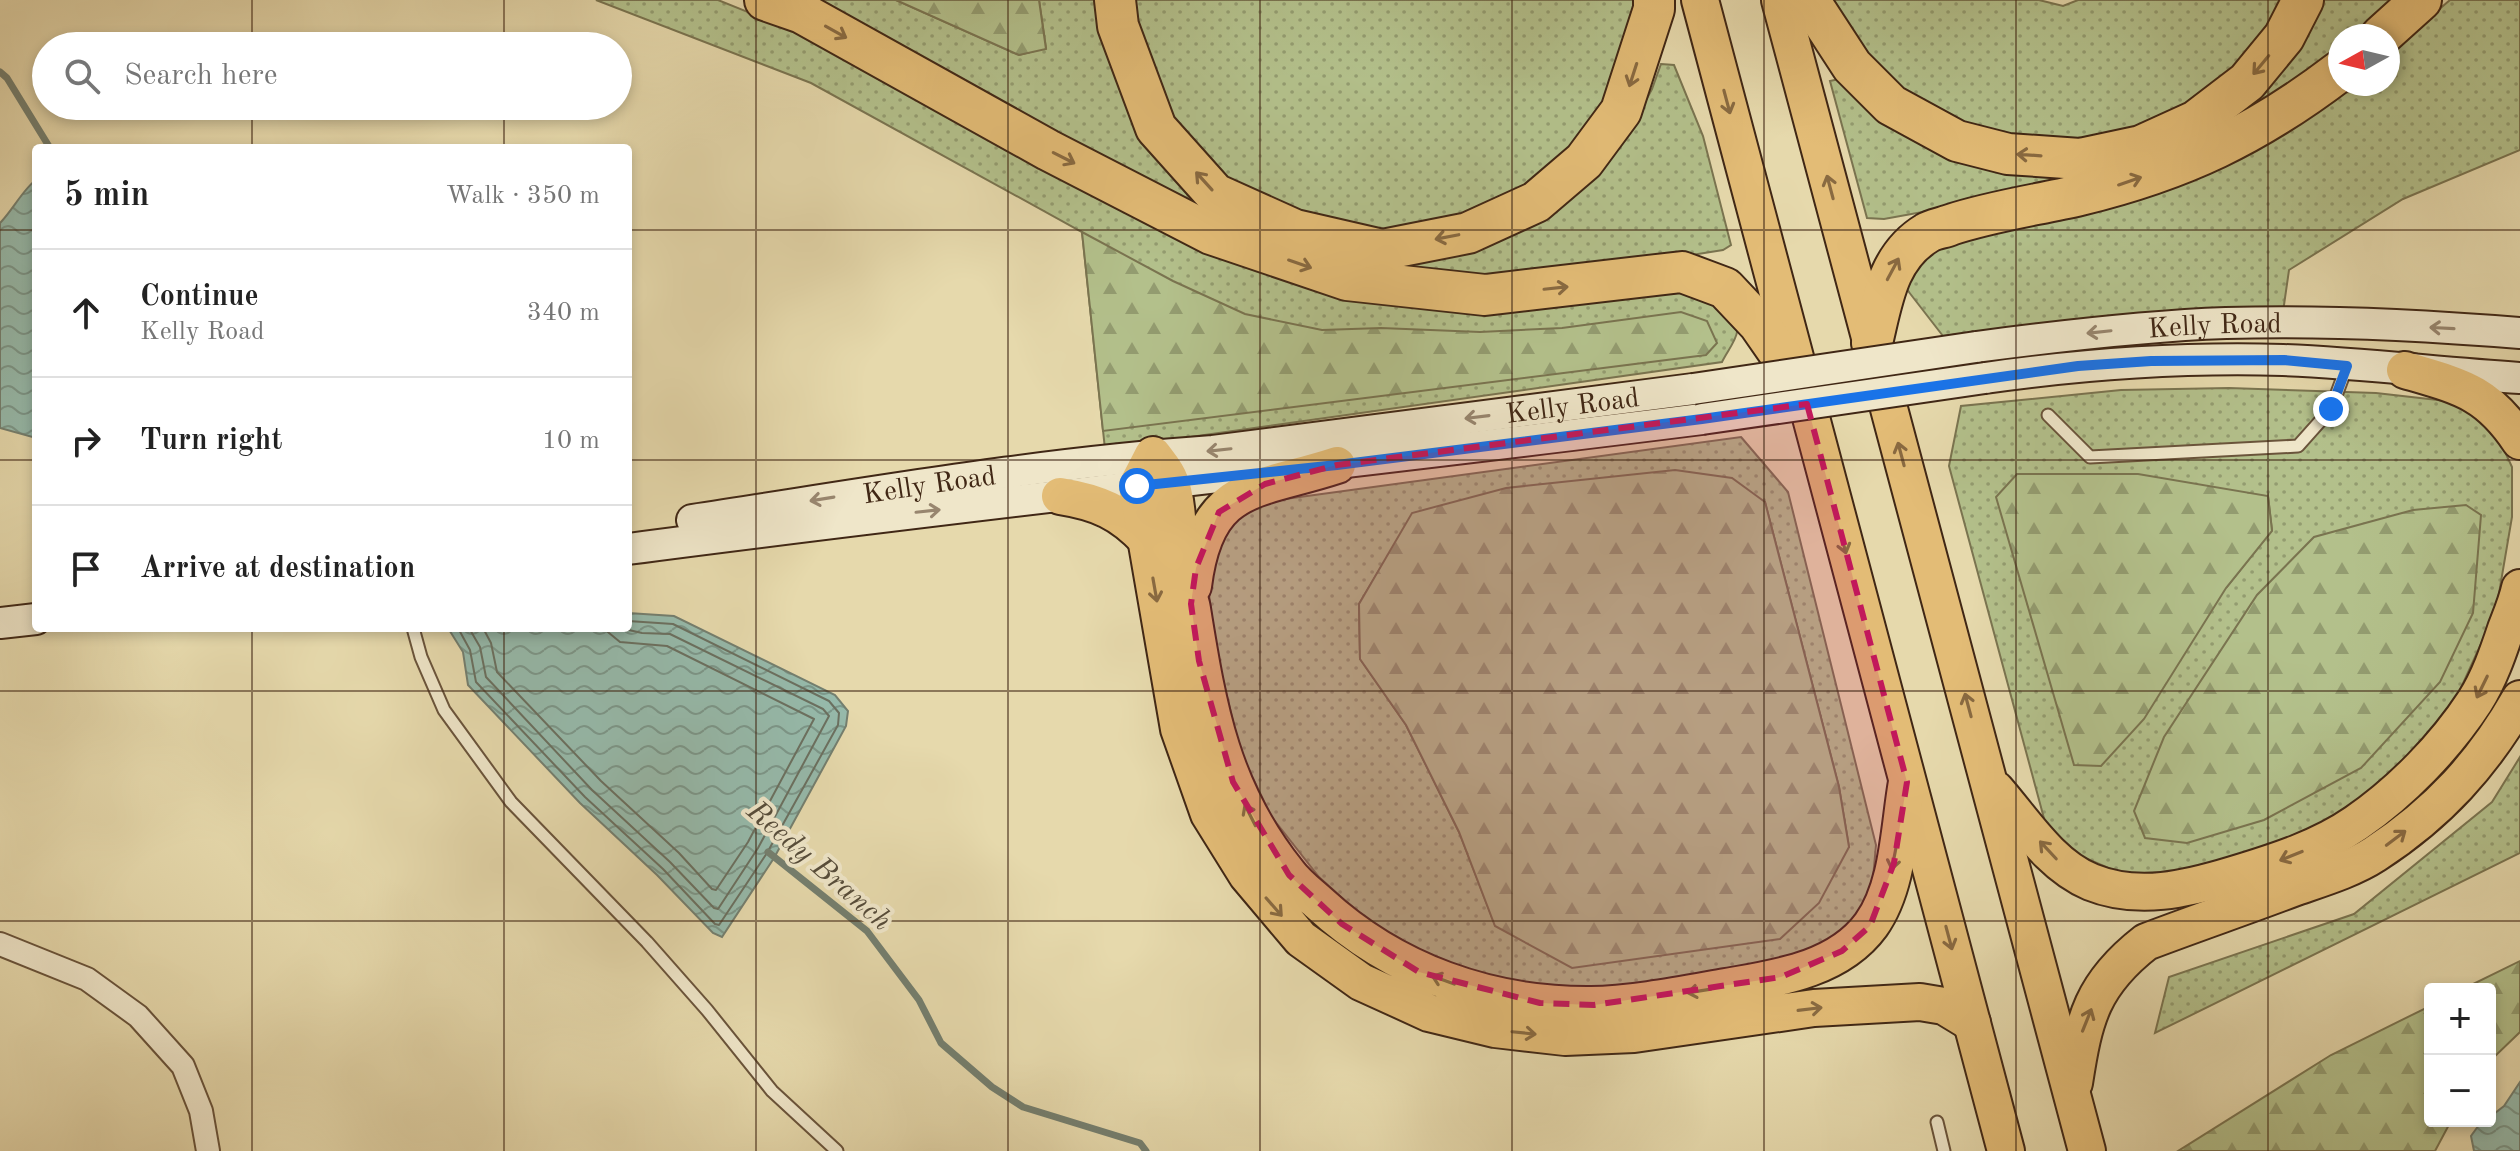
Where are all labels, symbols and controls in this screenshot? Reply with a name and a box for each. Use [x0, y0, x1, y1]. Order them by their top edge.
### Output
one-way arrow [824, 24, 847, 40]
north arrow [2328, 24, 2400, 96]
search box [32, 32, 632, 120]
icon: search [60, 54, 104, 98]
one-way arrow [2252, 54, 2270, 75]
text: Search here [124, 61, 278, 91]
one-way arrow [1625, 61, 1640, 87]
one-way arrow [1720, 89, 1735, 115]
one-way arrow [2016, 147, 2043, 162]
one-way arrow [1051, 151, 1075, 166]
one-way arrow [1195, 172, 1213, 192]
one-way arrow [2118, 172, 2143, 187]
one-way arrow [1822, 174, 1837, 200]
text: 5 min [64, 179, 149, 213]
text: Walk · 350 m [446, 183, 600, 209]
one-way arrow [1435, 231, 1460, 246]
one-way arrow [1886, 257, 1902, 281]
one-way arrow [1288, 258, 1313, 273]
one-way arrow [1543, 280, 1569, 295]
text: Continue [140, 282, 259, 312]
icon: ahead [64, 291, 108, 335]
text: 340 m [527, 300, 600, 326]
street label: Kelly Road [2147, 311, 2282, 345]
text: Kelly Road [140, 319, 265, 345]
one-way arrow [2429, 320, 2456, 335]
one-way arrow [2086, 325, 2113, 340]
street label: Kelly Road [1504, 385, 1641, 430]
route end [2313, 391, 2349, 427]
one-way arrow [1464, 409, 1491, 424]
icon: right [64, 419, 108, 463]
text: Turn right [140, 426, 282, 456]
text: 10 m [542, 428, 600, 454]
one-way arrow [1206, 442, 1233, 457]
one-way arrow [1893, 442, 1908, 468]
street label: Kelly Road [861, 463, 998, 510]
route start [1119, 468, 1155, 504]
one-way arrow [810, 492, 835, 507]
one-way arrow [914, 503, 941, 518]
one-way arrow [1837, 529, 1852, 555]
icon: arrive [64, 547, 108, 591]
text: Arrive at destination [140, 554, 415, 584]
one-way arrow [1148, 577, 1163, 603]
one-way arrow [2474, 675, 2489, 699]
one-way arrow [1960, 693, 1975, 719]
water label: Reedy Branch [740, 795, 897, 937]
one-way arrow [1241, 804, 1257, 827]
one-way arrow [2385, 829, 2406, 846]
one-way arrow [2040, 841, 2058, 861]
one-way arrow [1886, 845, 1901, 871]
one-way arrow [2279, 850, 2304, 864]
one-way arrow [1264, 896, 1282, 916]
one-way arrow [1942, 924, 1957, 950]
one-way arrow [1431, 972, 1456, 986]
map controls [2424, 983, 2496, 1127]
button: + [2424, 983, 2496, 1055]
one-way arrow [1687, 984, 1712, 999]
one-way arrow [1796, 1002, 1823, 1017]
one-way arrow [2081, 1008, 2095, 1033]
one-way arrow [1510, 1025, 1537, 1040]
button: − [2424, 1055, 2496, 1127]

